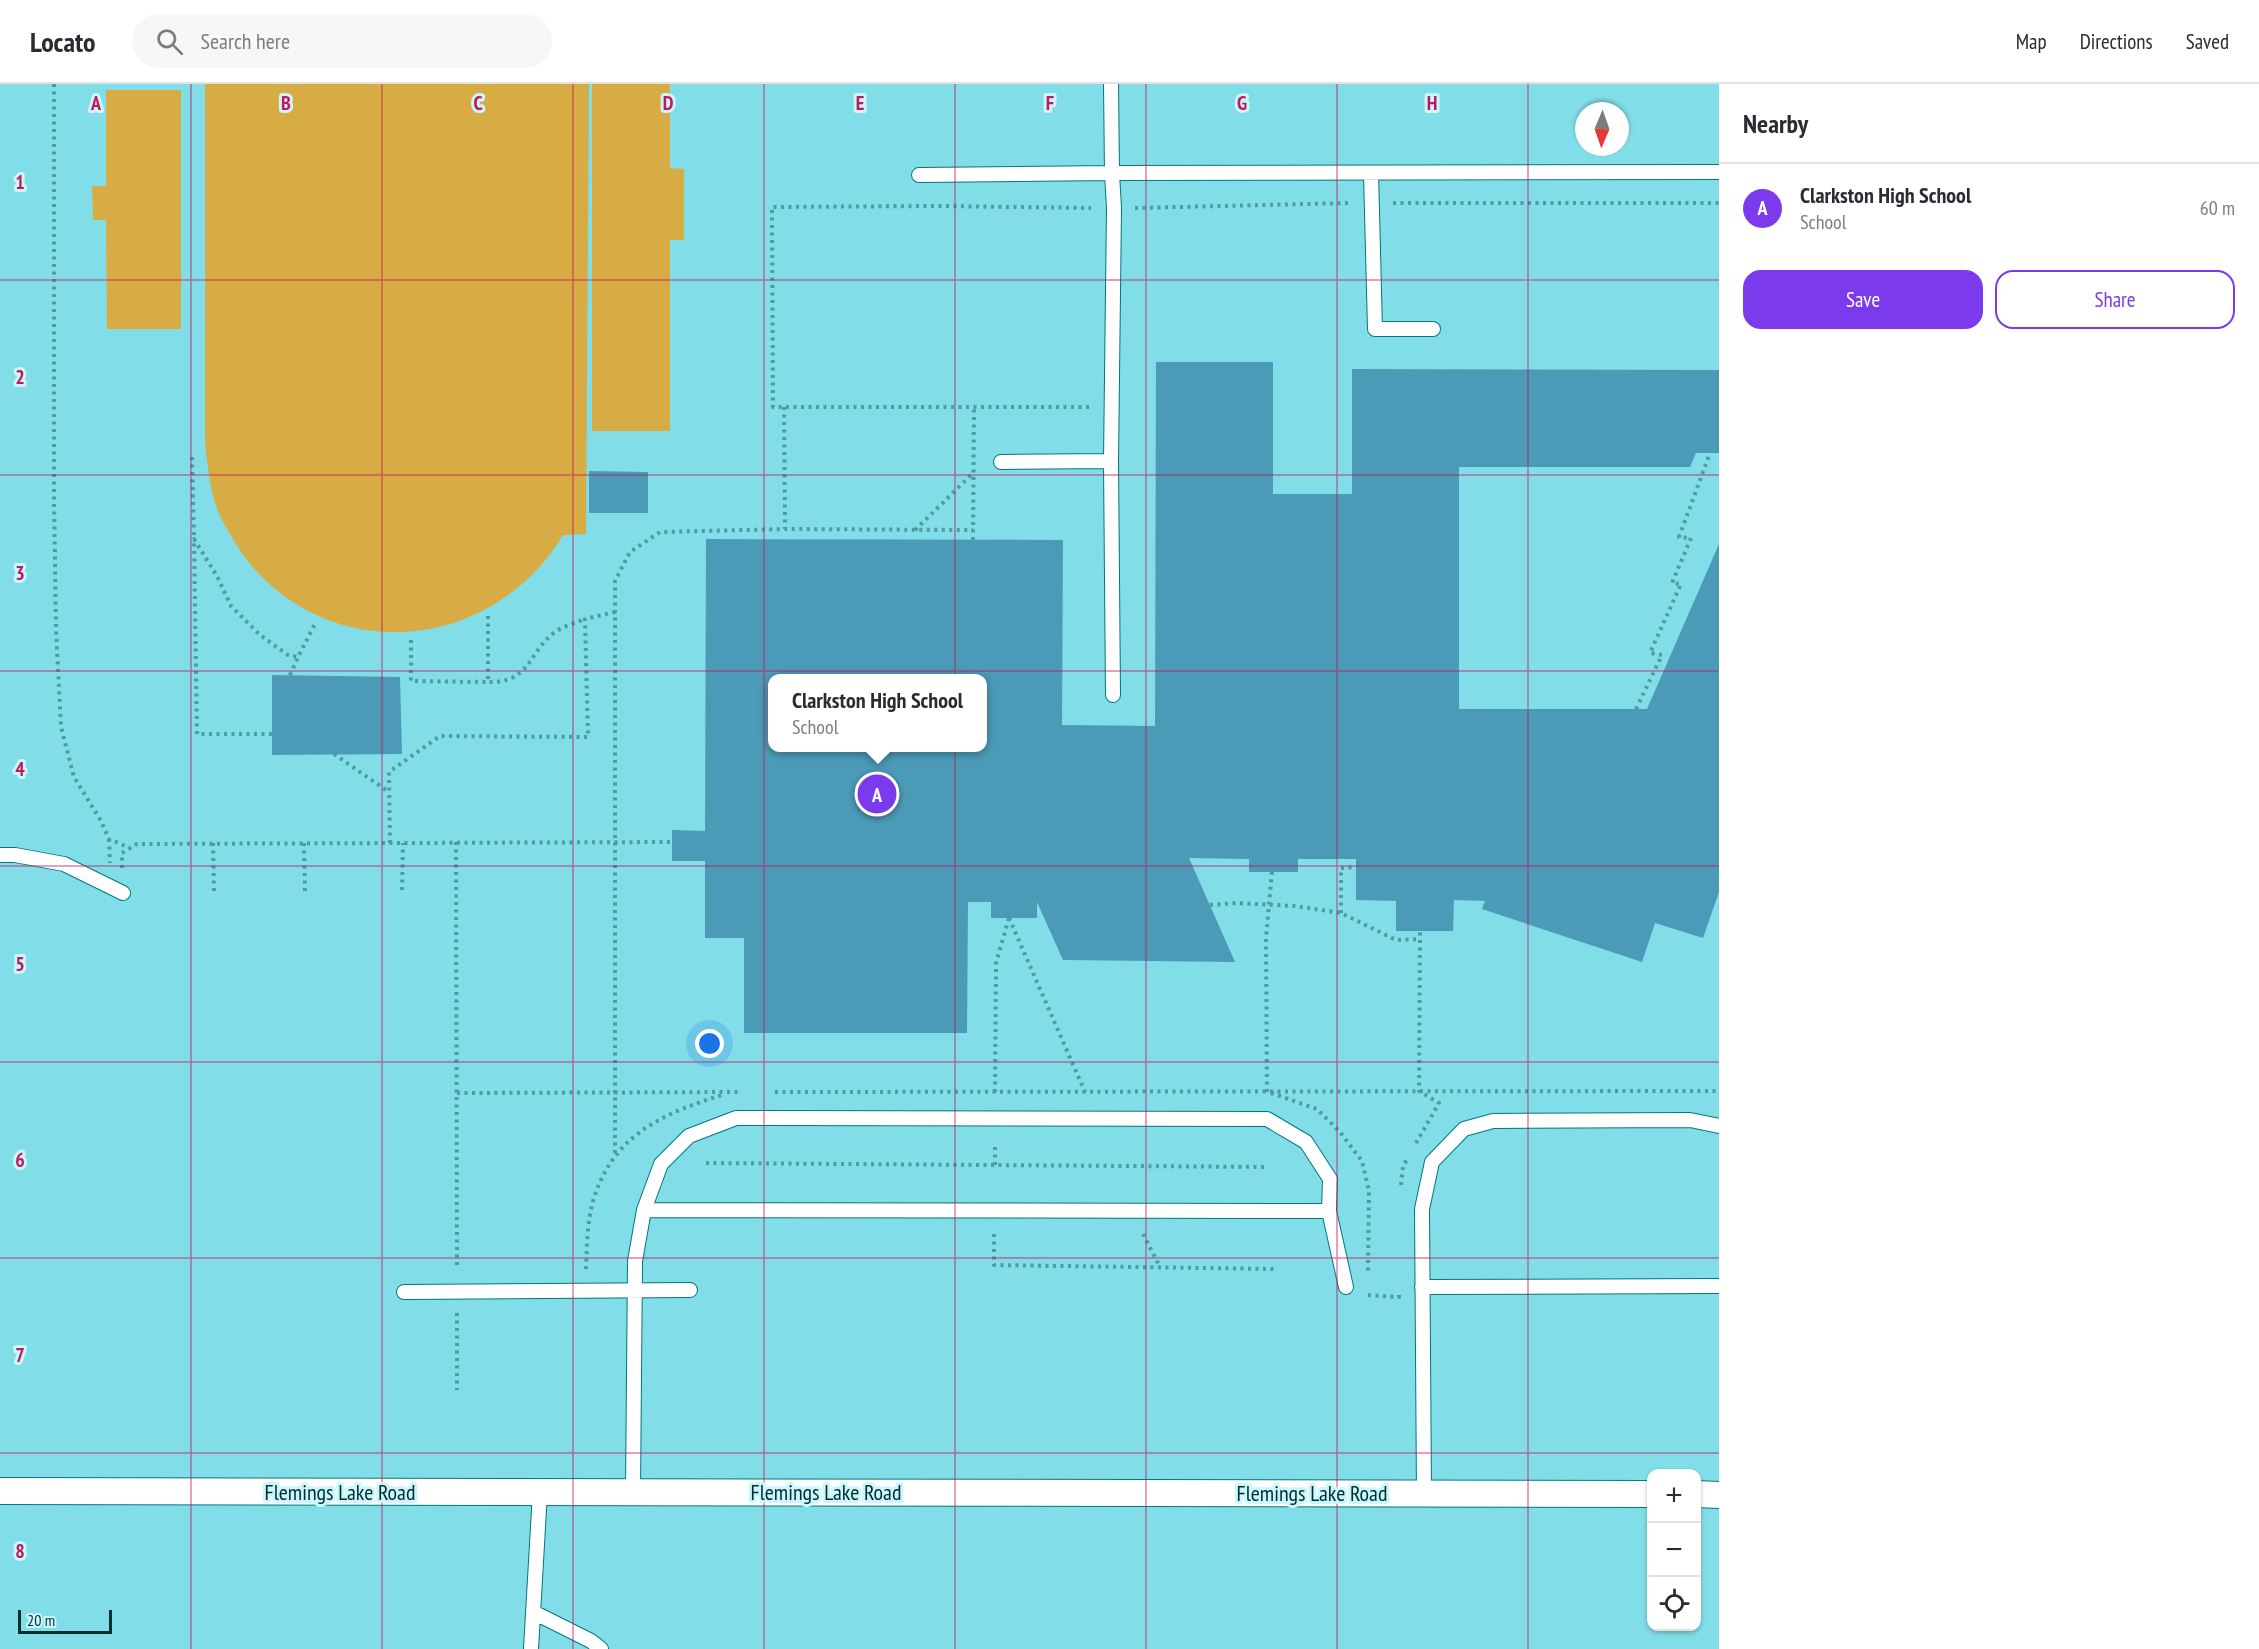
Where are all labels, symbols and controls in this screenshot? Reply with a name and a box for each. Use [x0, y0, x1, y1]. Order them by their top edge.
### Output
search box [132, 14, 552, 68]
text: Locato [30, 23, 96, 60]
icon: search [153, 25, 186, 58]
text: Search here [201, 27, 290, 55]
text: Map [2016, 28, 2047, 55]
text: Directions [2080, 28, 2153, 55]
text: Saved [2186, 28, 2229, 55]
text: A [90, 90, 102, 116]
text: B [281, 90, 291, 116]
text: C [473, 90, 483, 116]
text: D [663, 90, 674, 116]
text: E [856, 90, 864, 116]
text: F [1046, 90, 1054, 116]
text: G [1237, 90, 1247, 116]
text: H [1427, 90, 1437, 116]
north arrow [1575, 102, 1629, 156]
text: Nearby [1743, 107, 1808, 140]
text: 1 [15, 169, 25, 195]
text: Clarkston High School [1800, 181, 1971, 209]
text: A [1757, 195, 1768, 221]
text: 60 m [2200, 195, 2235, 221]
text: School [1800, 209, 1846, 235]
button: Save [1743, 270, 1983, 329]
button: Share [1995, 270, 2235, 329]
text: 2 [15, 364, 25, 390]
text: 3 [15, 560, 25, 586]
popup [768, 674, 987, 752]
text: Clarkston High School [792, 686, 963, 714]
text: School [792, 714, 838, 740]
text: 4 [15, 756, 25, 782]
pin: A [858, 772, 896, 816]
text: 5 [15, 951, 25, 977]
your location [695, 1029, 724, 1058]
text: 6 [15, 1147, 25, 1173]
text: 7 [15, 1342, 25, 1368]
map controls [1647, 1469, 1701, 1631]
button: + [1647, 1469, 1701, 1523]
street label: Flemings Lake Road [265, 1478, 415, 1506]
street label: Flemings Lake Road [751, 1478, 901, 1506]
street label: Flemings Lake Road [1237, 1479, 1387, 1507]
button: − [1647, 1523, 1701, 1577]
text: 8 [15, 1538, 25, 1564]
button: locate [1647, 1577, 1701, 1631]
scale bar [18, 1607, 112, 1634]
text: 20 m [27, 1610, 55, 1630]

